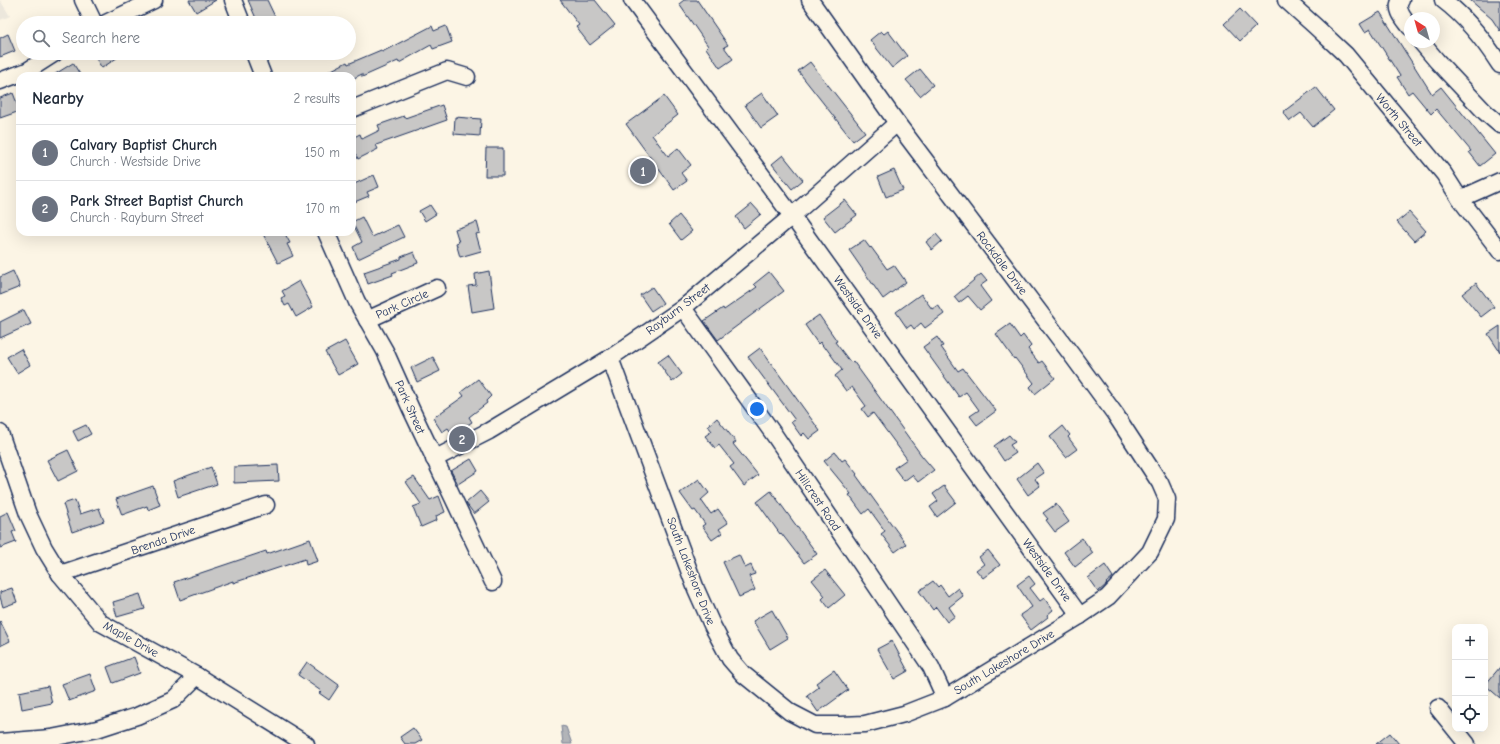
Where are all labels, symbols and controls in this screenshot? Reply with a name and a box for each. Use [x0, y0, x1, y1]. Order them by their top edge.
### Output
north arrow [1404, 12, 1440, 48]
search box [16, 16, 356, 60]
icon: search [30, 27, 52, 49]
text: Search here [62, 29, 140, 47]
text: Nearby [32, 89, 83, 108]
text: 2 results [293, 91, 340, 106]
street label: Worth Street [1373, 91, 1426, 150]
text: Calvary Baptist Church [70, 136, 217, 154]
text: 1 [42, 145, 48, 160]
text: 150 m [305, 145, 340, 160]
text: Church · Westside Drive [70, 154, 201, 169]
pin: 1 [630, 156, 656, 186]
text: Park Street Baptist Church [70, 192, 243, 210]
text: 2 [42, 201, 48, 216]
text: 170 m [306, 201, 340, 216]
text: Church · Rayburn Street [70, 210, 204, 225]
street label: Rockdale Drive [974, 229, 1030, 297]
street label: Westside Drive [831, 273, 885, 341]
street label: Rayburn Street [643, 280, 713, 338]
street label: Park Circle [374, 286, 430, 322]
street label: Park Street [392, 378, 428, 436]
your location [747, 399, 767, 419]
pin: 2 [449, 424, 475, 454]
street label: Hillcrest Road [792, 467, 844, 533]
street label: South Lakeshore Drive [664, 515, 718, 627]
street label: Brenda Drive [129, 522, 197, 558]
street label: Westside Drive [1020, 536, 1074, 604]
street label: Maple Drive [101, 618, 161, 660]
map controls [1452, 624, 1488, 732]
button: + [1452, 624, 1488, 660]
street label: South Lakeshore Drive [951, 626, 1057, 698]
button: − [1452, 660, 1488, 696]
button: locate [1452, 696, 1488, 732]

